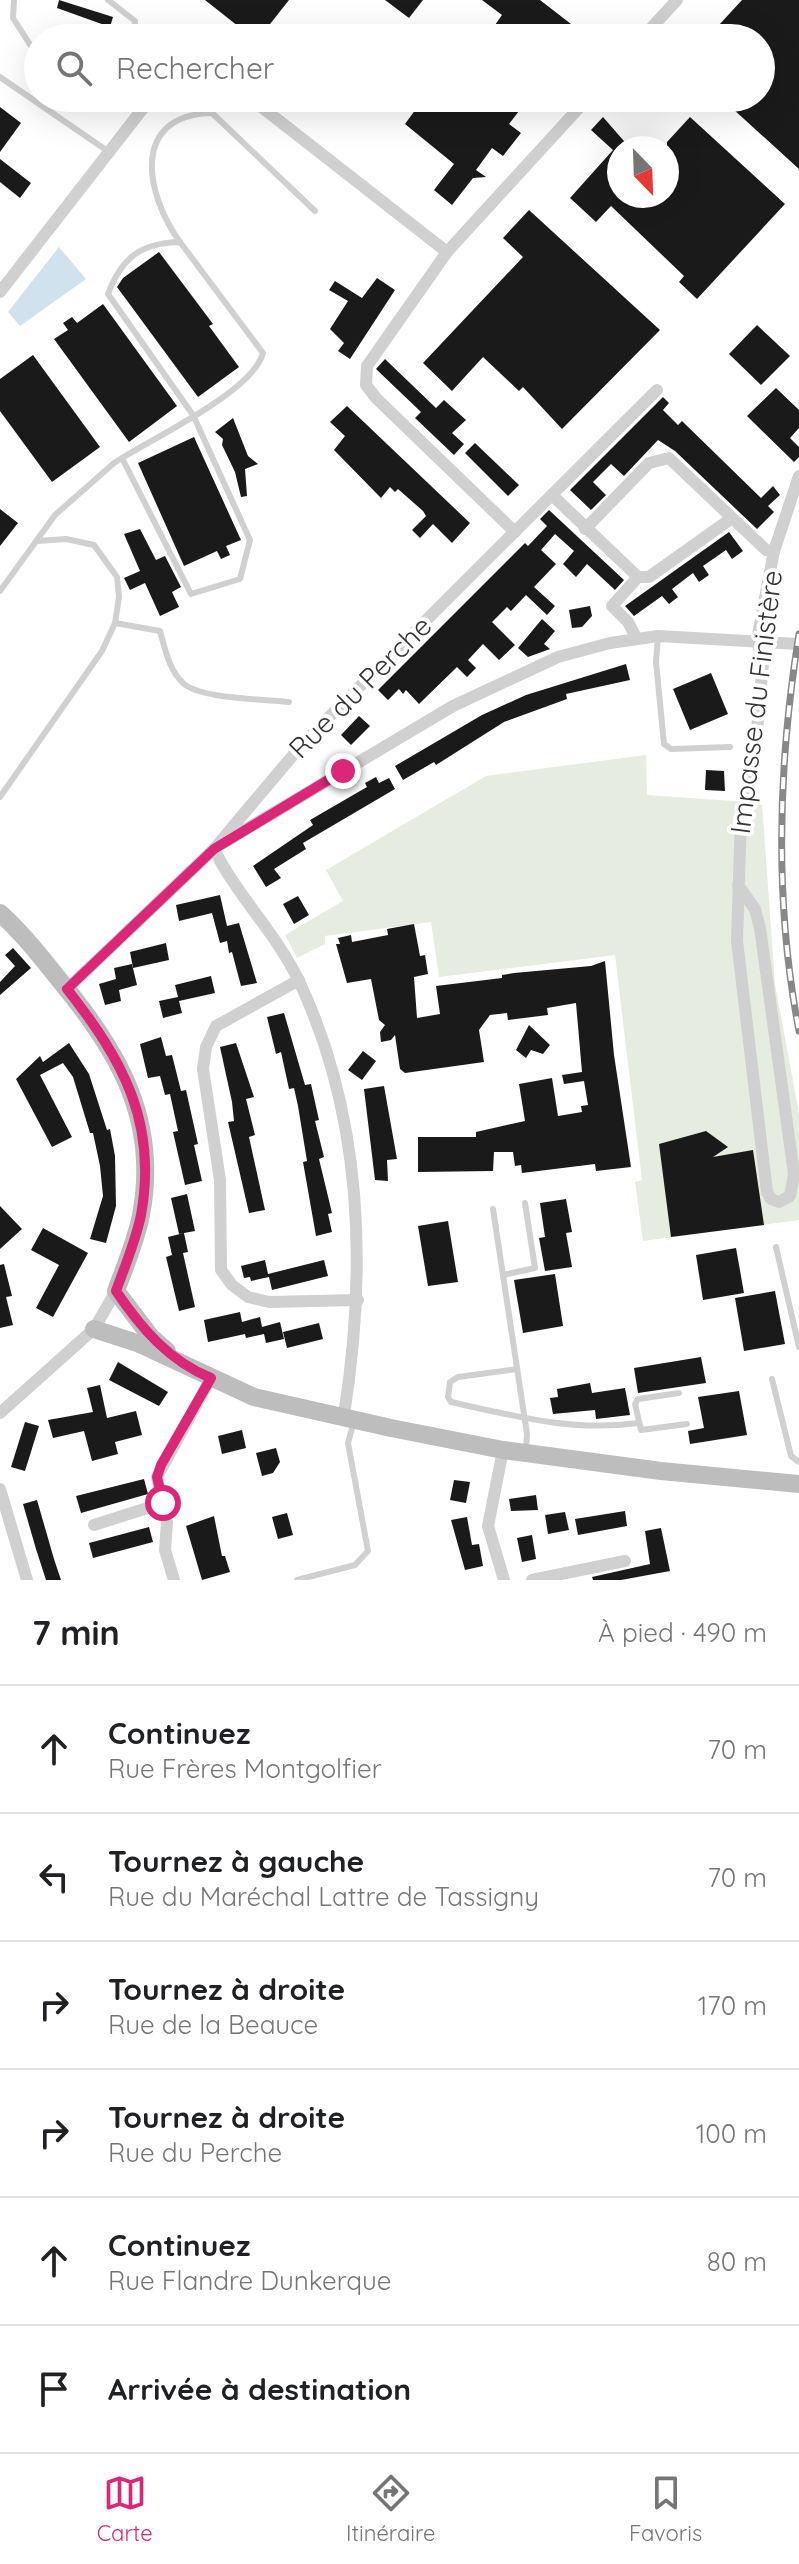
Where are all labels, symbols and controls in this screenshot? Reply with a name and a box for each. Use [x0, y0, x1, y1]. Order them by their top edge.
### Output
search box [24, 24, 775, 112]
icon: search [52, 46, 96, 90]
text: Rechercher [116, 49, 274, 87]
north arrow [607, 136, 679, 208]
street label: Impasse du Finistère [722, 568, 789, 836]
street label: Rue du Perche [281, 608, 438, 765]
route end [325, 753, 361, 789]
route start [145, 1485, 181, 1521]
text: 7 min [32, 1611, 120, 1654]
text: À pied · 490 m [598, 1616, 767, 1649]
text: Continuez [108, 1714, 250, 1752]
icon: ahead [32, 1727, 76, 1771]
text: 70 m [707, 1733, 767, 1766]
text: Rue Frères Montgolfier [108, 1752, 382, 1785]
text: Tournez à gauche [108, 1842, 364, 1880]
icon: left [32, 1855, 76, 1899]
text: 70 m [707, 1861, 767, 1894]
text: Rue du Maréchal Lattre de Tassigny [108, 1880, 539, 1913]
text: Tournez à droite [108, 1970, 345, 2008]
icon: right [32, 1983, 76, 2027]
text: 170 m [698, 1989, 767, 2022]
text: Rue de la Beauce [108, 2008, 318, 2041]
text: Tournez à droite [108, 2098, 345, 2136]
icon: right [32, 2111, 76, 2155]
text: 100 m [696, 2117, 767, 2150]
text: Rue du Perche [108, 2136, 282, 2169]
text: Continuez [108, 2226, 250, 2264]
icon: ahead [32, 2239, 76, 2283]
text: 80 m [707, 2245, 767, 2278]
text: Rue Flandre Dunkerque [108, 2264, 391, 2297]
icon: arrive [32, 2367, 76, 2411]
text: Arrivée à destination [108, 2370, 411, 2408]
tab: Carte [97, 2471, 153, 2547]
tab: Itinéraire [346, 2471, 436, 2547]
tab: Favoris [629, 2471, 702, 2547]

